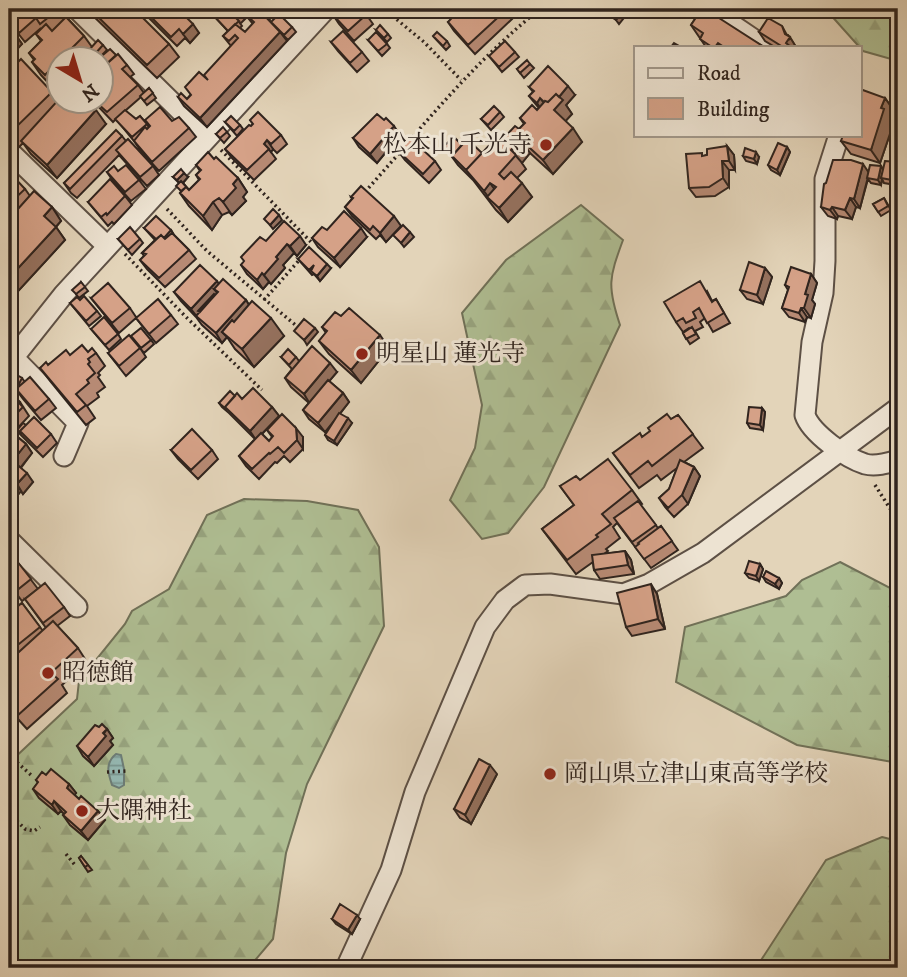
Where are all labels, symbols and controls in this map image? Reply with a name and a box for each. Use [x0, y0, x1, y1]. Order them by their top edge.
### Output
north arrow [46, 46, 116, 116]
legend [634, 46, 862, 136]
text: Road [697, 61, 741, 87]
text: N [76, 78, 103, 106]
text: Building [697, 97, 770, 123]
place label: 松本山 千光寺 [383, 130, 532, 160]
marker: 松本山 千光寺 [538, 137, 554, 153]
place label: 明星山 蓮光寺 [376, 339, 525, 369]
marker: 明星山 蓮光寺 [354, 346, 370, 362]
place label: 昭徳館 [62, 658, 134, 688]
marker: 昭徳館 [40, 665, 56, 681]
place label: 岡山県立津山東高等学校 [564, 759, 828, 789]
marker: 岡山県立津山東高等学校 [542, 766, 558, 782]
place label: 大隅神社 [96, 796, 192, 826]
marker: 大隅神社 [74, 803, 90, 819]

